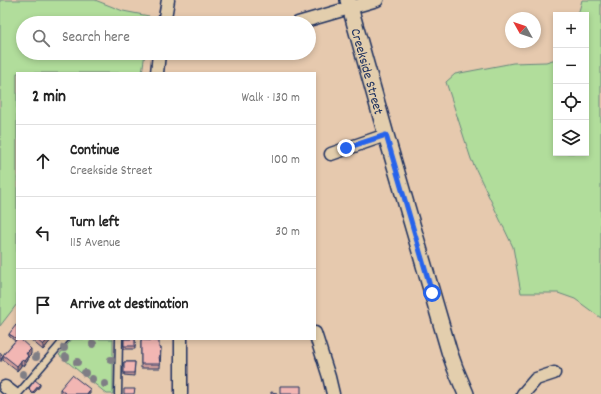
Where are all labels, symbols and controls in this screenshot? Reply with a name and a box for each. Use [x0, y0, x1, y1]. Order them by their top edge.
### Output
north arrow [505, 12, 541, 48]
map controls [553, 12, 589, 156]
button: + [553, 12, 589, 48]
search box [16, 16, 316, 60]
street label: Creekside Street [344, 26, 388, 117]
icon: search [30, 27, 52, 49]
text: Search here [62, 27, 130, 49]
button: − [553, 48, 589, 84]
button: locate [553, 84, 589, 120]
text: 2 min [32, 86, 66, 110]
text: Walk · 130 m [241, 89, 300, 108]
button: layers [553, 120, 589, 156]
route end [337, 139, 355, 157]
text: Continue [70, 140, 119, 162]
icon: ahead [32, 150, 54, 172]
text: 100 m [271, 151, 300, 170]
text: Creekside Street [70, 162, 152, 181]
text: Turn left [70, 212, 119, 234]
icon: left [32, 222, 54, 244]
text: 30 m [275, 223, 300, 242]
text: 115 Avenue [70, 234, 120, 253]
route start [423, 284, 441, 302]
icon: arrive [32, 294, 54, 316]
text: Arrive at destination [70, 294, 188, 316]

